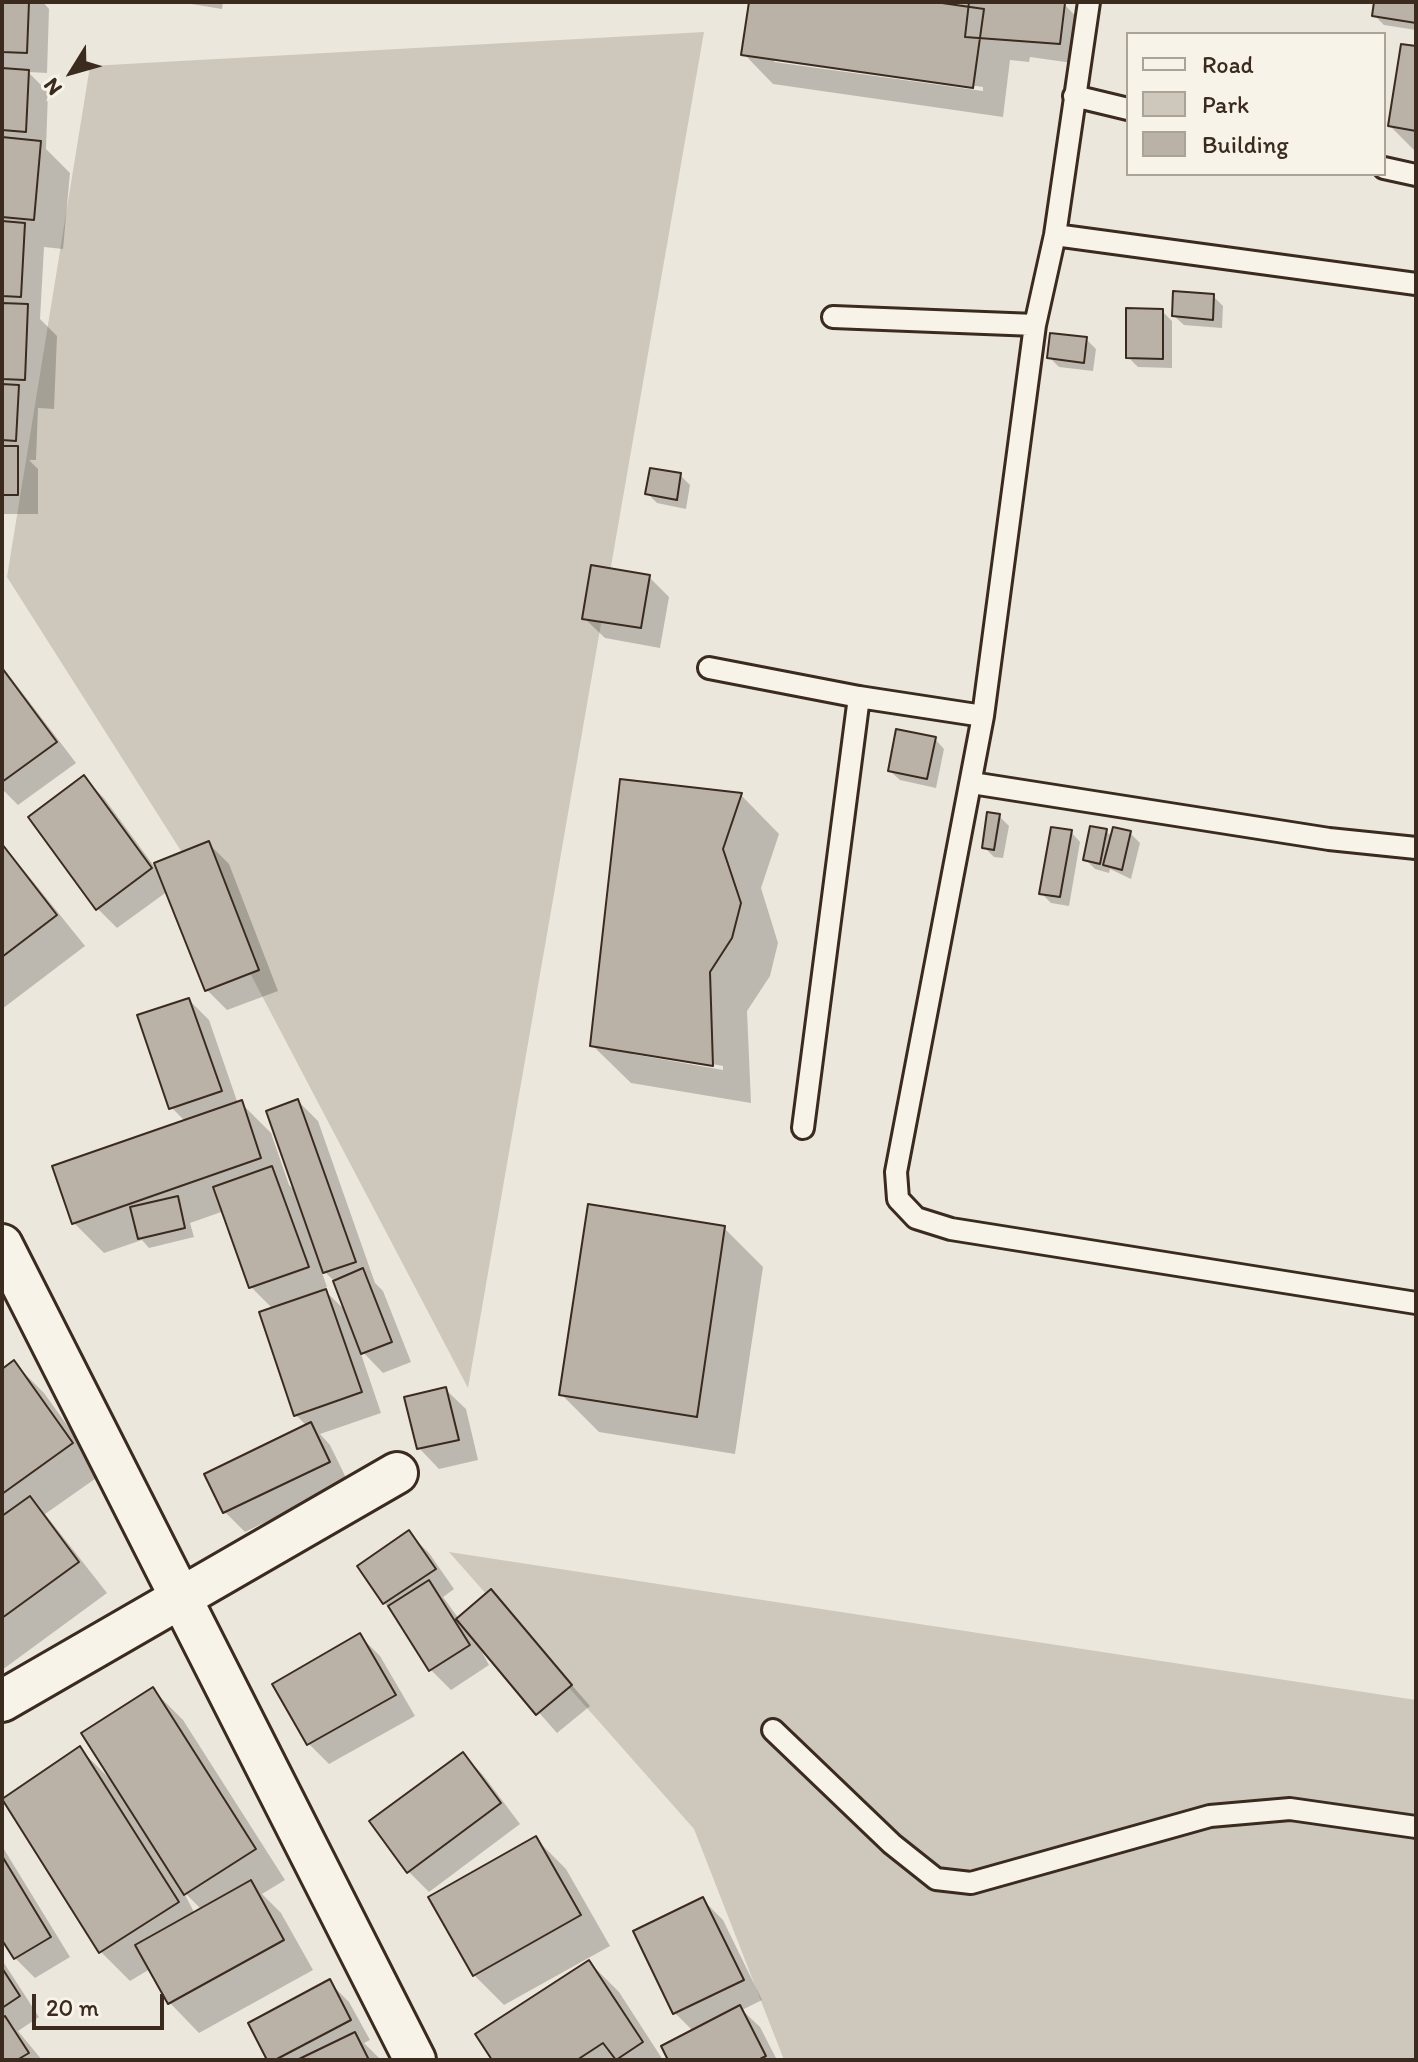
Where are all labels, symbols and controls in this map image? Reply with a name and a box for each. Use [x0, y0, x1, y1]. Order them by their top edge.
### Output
north arrow [32, 32, 112, 112]
legend [1126, 32, 1386, 176]
text: Road [1202, 50, 1254, 79]
text: N [37, 73, 68, 101]
text: Park [1202, 90, 1249, 119]
text: Building [1202, 130, 1289, 159]
scale bar [36, 1978, 168, 2028]
text: 20 m [46, 1993, 99, 2022]

